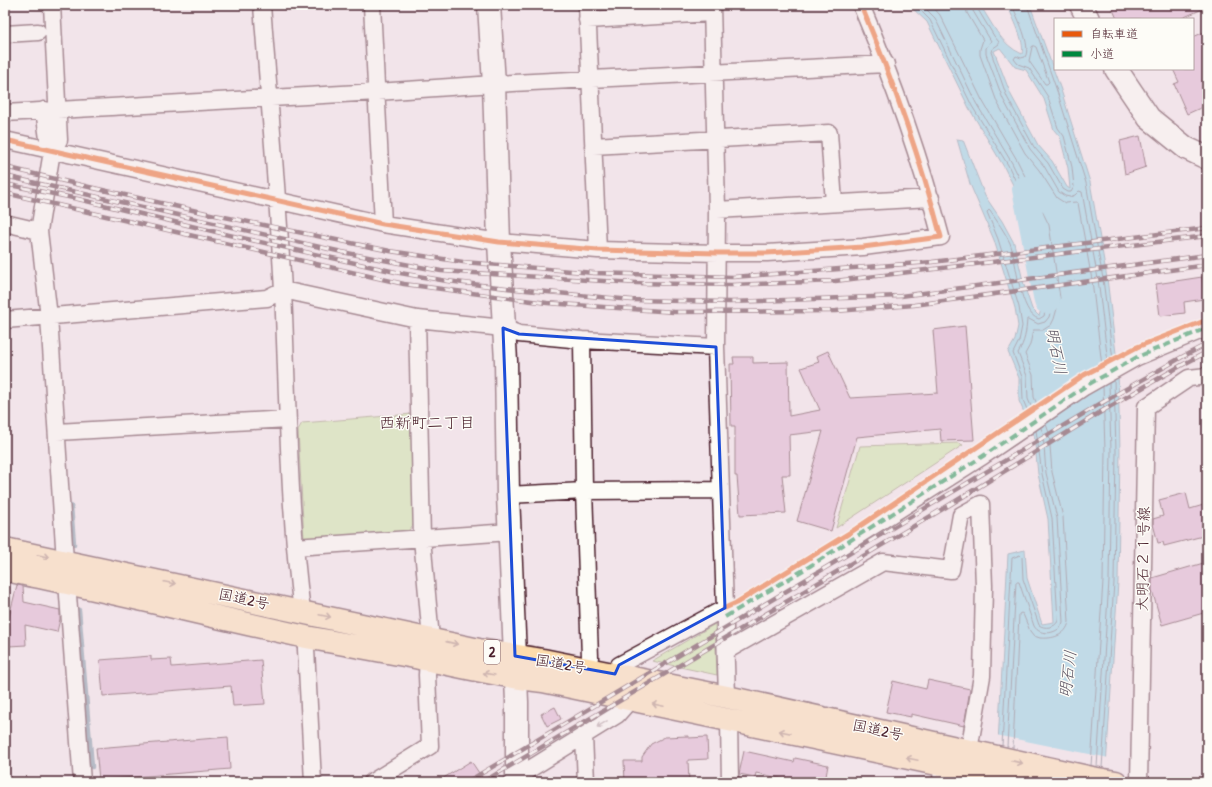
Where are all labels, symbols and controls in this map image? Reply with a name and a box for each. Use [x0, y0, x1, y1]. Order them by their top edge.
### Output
legend [1054, 18, 1194, 70]
text: 自転車道 [1090, 25, 1138, 42]
text: 小道 [1090, 45, 1114, 62]
water label: 明石川 [1042, 325, 1072, 377]
district label: 西新町二丁目 [379, 411, 475, 433]
street label: 大明石２１号線 [1131, 506, 1154, 612]
one-way arrow [36, 553, 49, 561]
one-way arrow [164, 580, 177, 588]
street label: 国道2号 [216, 583, 272, 614]
one-way arrow [318, 613, 331, 621]
one-way arrow [445, 640, 458, 648]
road number: 2 [484, 640, 500, 664]
street label: 国道2号 [534, 649, 589, 678]
water label: 明石川 [1053, 649, 1081, 699]
one-way arrow [483, 669, 496, 677]
one-way arrow [652, 700, 665, 708]
street label: 国道2号 [850, 714, 906, 745]
one-way arrow [596, 721, 608, 729]
one-way arrow [779, 727, 792, 735]
one-way arrow [906, 754, 919, 762]
one-way arrow [1010, 758, 1023, 766]

